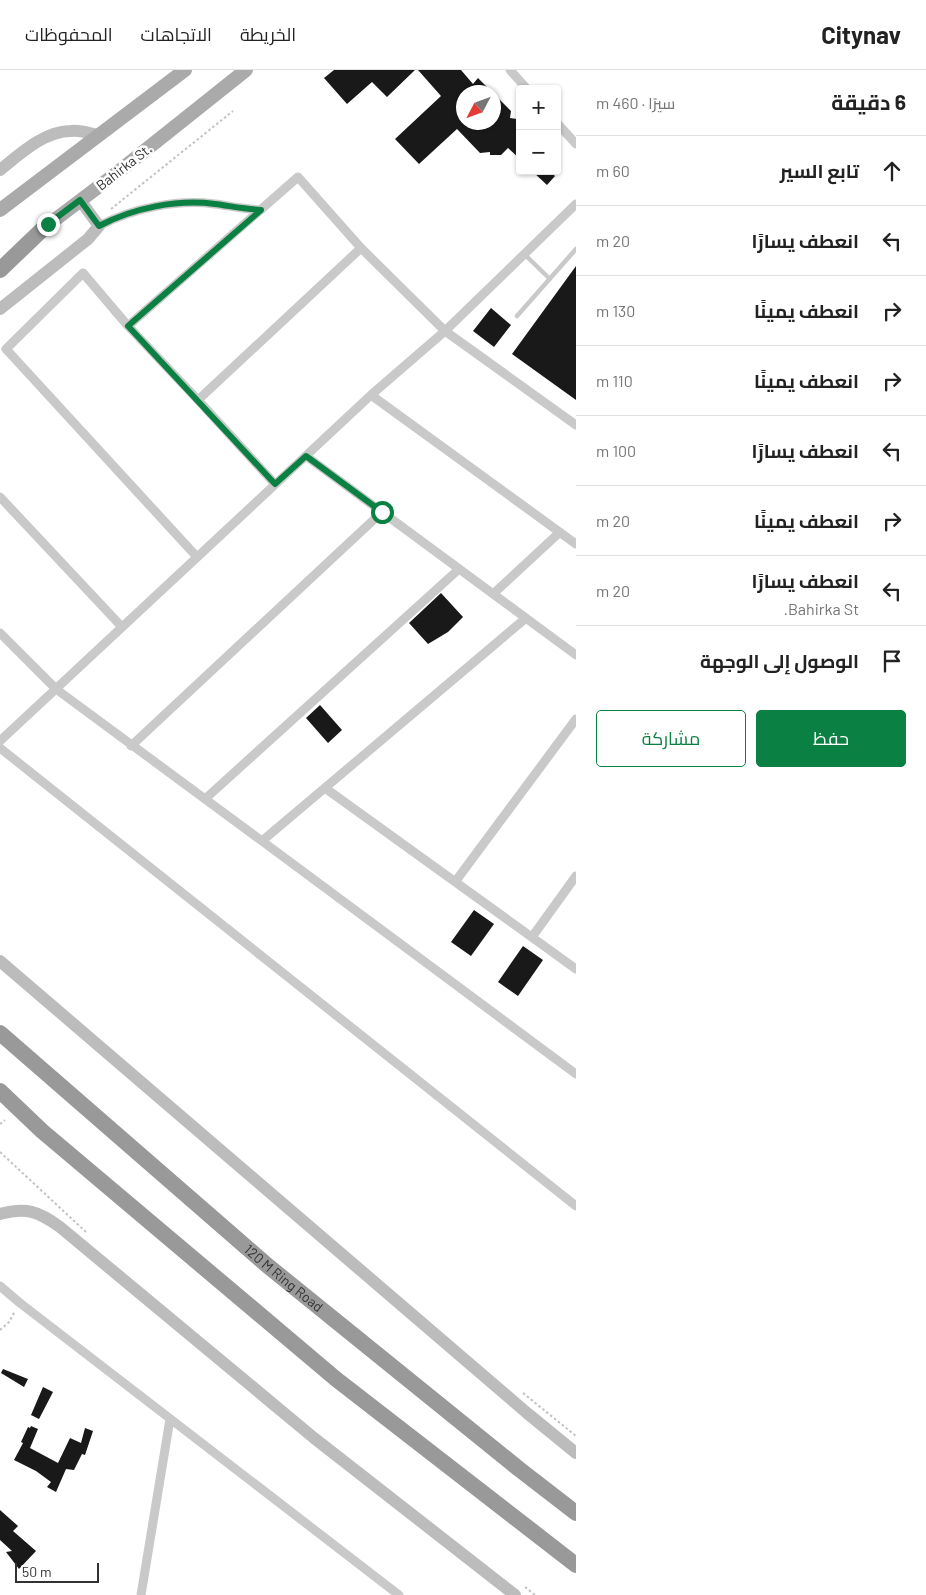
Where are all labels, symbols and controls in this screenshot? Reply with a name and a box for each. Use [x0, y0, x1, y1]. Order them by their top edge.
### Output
text: Citynav [821, 20, 901, 49]
text: المحفوظات [25, 23, 113, 45]
text: الاتجاهات [141, 23, 212, 45]
text: الخريطة [240, 23, 296, 45]
north arrow [456, 85, 501, 130]
map controls [516, 85, 561, 175]
button: + [516, 85, 561, 130]
text: 6 دقيقة [831, 89, 906, 114]
text: سيرًا · 460 m [596, 93, 675, 112]
button: − [516, 130, 561, 175]
street label: Bahirka St. [92, 140, 155, 194]
icon: ahead [878, 157, 906, 185]
text: تابع السير [780, 159, 859, 182]
text: 60 m [596, 161, 630, 180]
route end [37, 213, 60, 236]
icon: left [878, 227, 906, 255]
text: انعطف يسارًا [752, 229, 859, 252]
text: 20 m [596, 231, 630, 250]
icon: right [878, 297, 906, 325]
text: انعطف يمينًا [754, 299, 859, 322]
text: 130 m [596, 301, 635, 320]
icon: right [878, 367, 906, 395]
text: انعطف يمينًا [754, 369, 859, 392]
text: 110 m [596, 371, 633, 390]
icon: left [878, 437, 906, 465]
text: انعطف يسارًا [752, 439, 859, 462]
text: 100 m [596, 441, 636, 460]
route start [371, 501, 394, 524]
icon: right [878, 507, 906, 535]
text: انعطف يمينًا [754, 509, 859, 532]
text: 20 m [596, 511, 630, 530]
text: انعطف يسارًا [752, 569, 859, 592]
icon: left [878, 577, 906, 605]
text: 20 m [596, 581, 630, 600]
text: Bahirka St. [783, 599, 859, 618]
icon: arrive [878, 647, 906, 675]
text: الوصول إلى الوجهة [700, 649, 859, 672]
button: مشاركة [596, 710, 746, 767]
button: حفظ [756, 710, 906, 767]
street label: 120 M Ring Road [241, 1240, 327, 1315]
scale bar [15, 1560, 99, 1583]
text: 50 m [22, 1563, 51, 1580]

